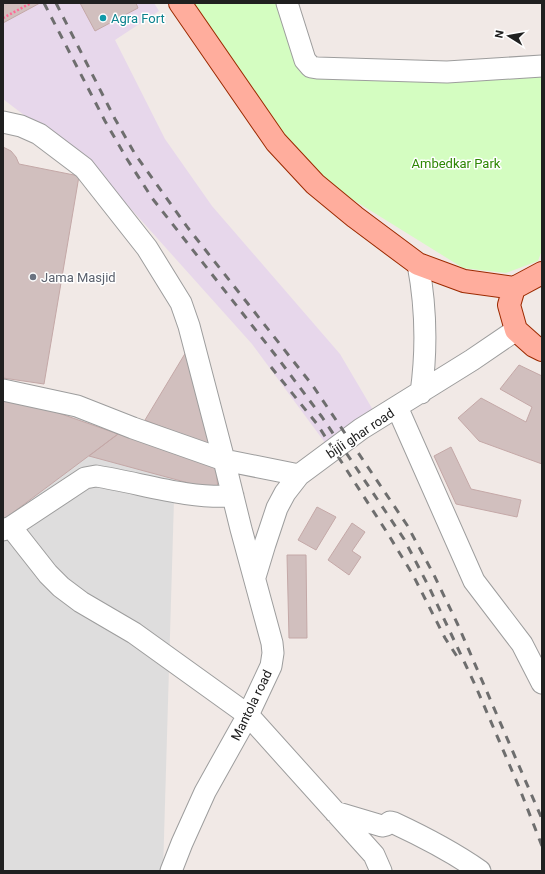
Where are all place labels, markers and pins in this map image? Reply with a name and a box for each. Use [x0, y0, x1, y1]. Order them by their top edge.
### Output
place label: Agra Fort [111, 11, 165, 26]
marker: Agra Fort [98, 13, 108, 23]
place label: Jama Masjid [41, 270, 116, 285]
marker: Jama Masjid [28, 272, 38, 282]

